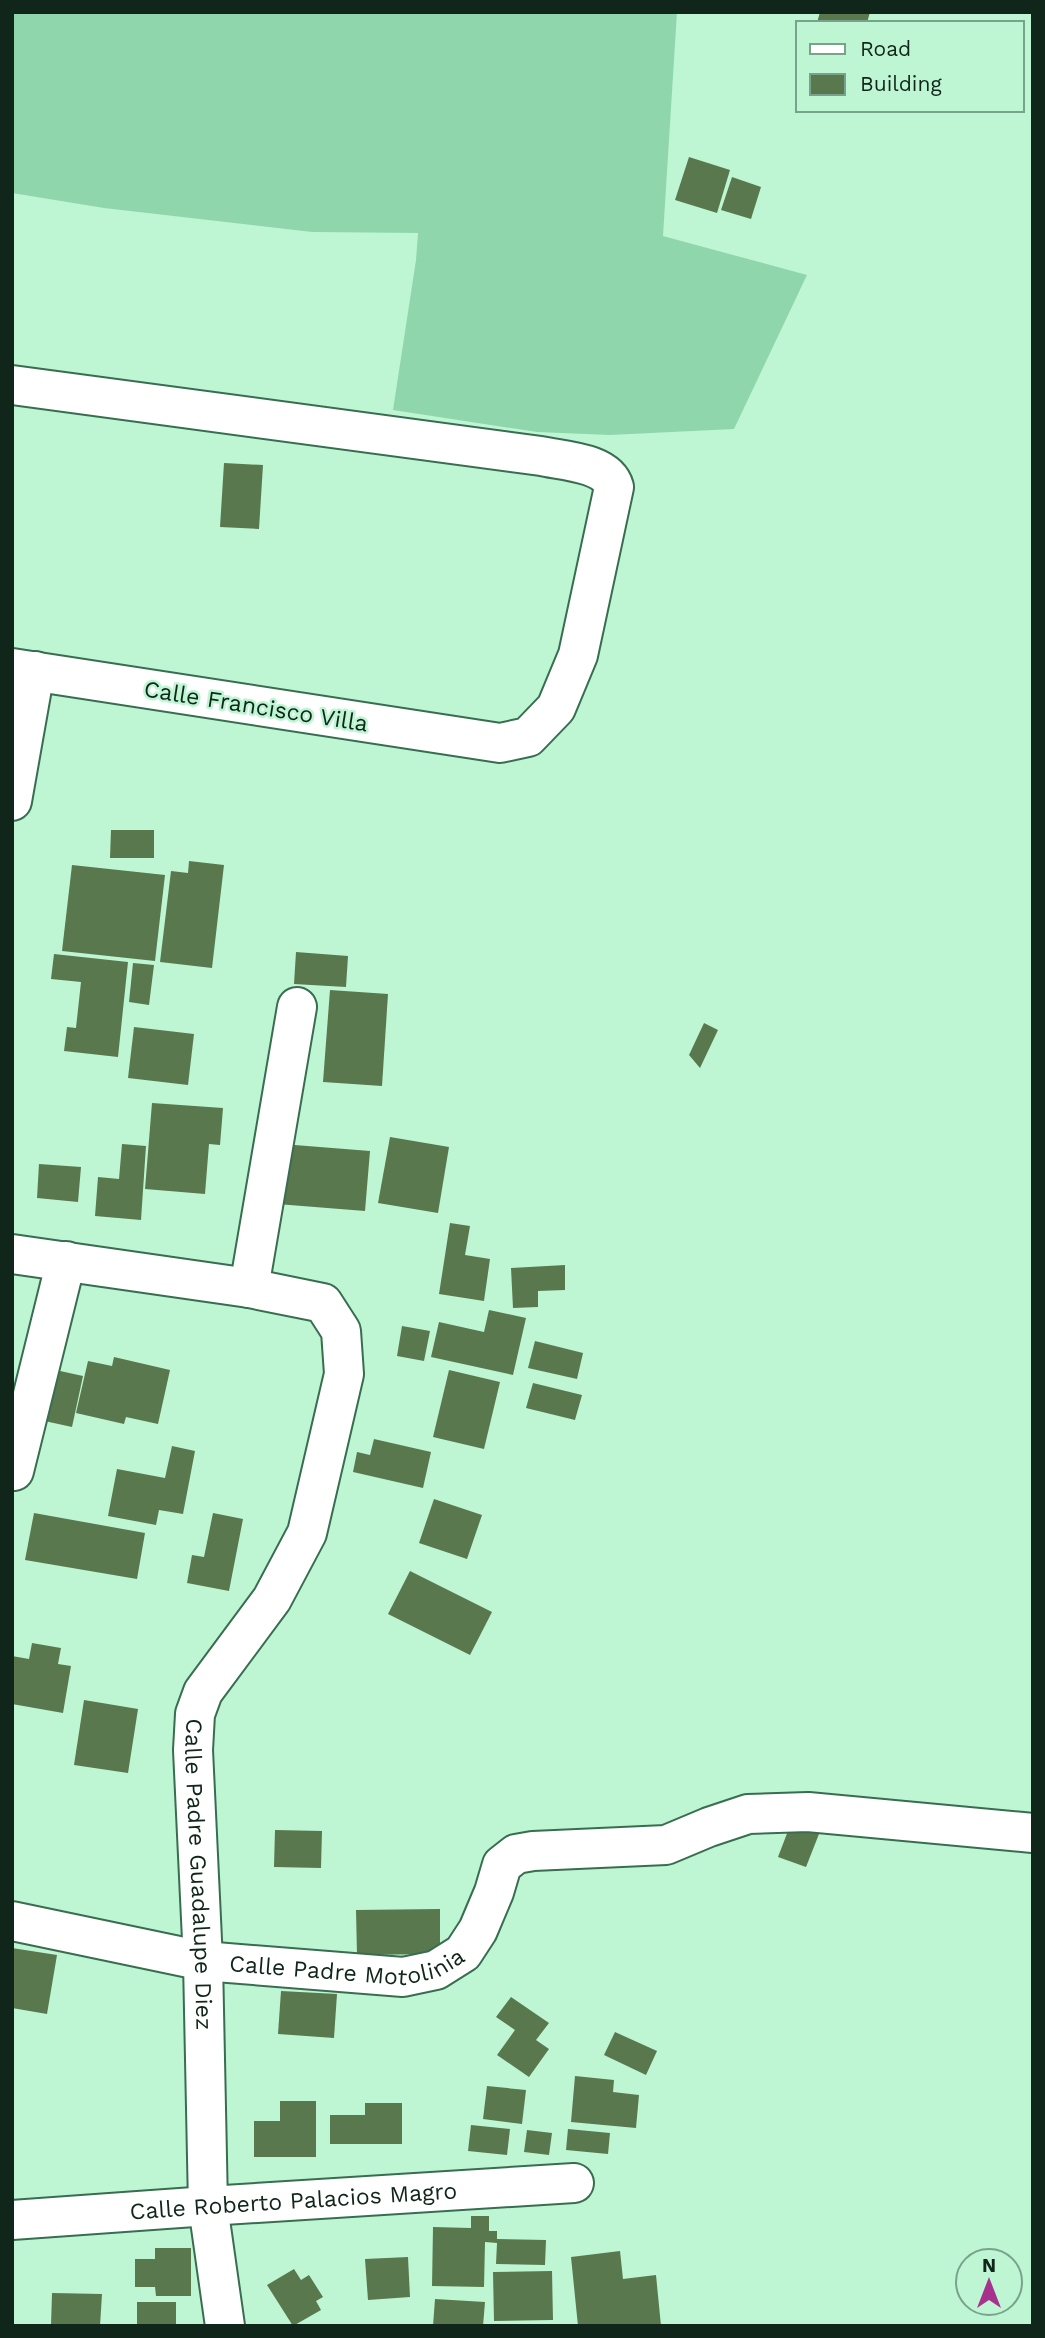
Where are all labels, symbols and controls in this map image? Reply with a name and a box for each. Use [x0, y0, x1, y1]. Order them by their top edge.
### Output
legend [796, 21, 1024, 112]
text: Road [860, 36, 911, 61]
text: Building [860, 71, 942, 96]
street label: Calle Francisco Villa [142, 675, 370, 738]
street label: Calle Padre Guadalupe Diez [179, 1718, 217, 2030]
street label: Calle Padre Motolinia [228, 1943, 470, 1991]
street label: Calle Roberto Palacios Magro [129, 2177, 458, 2226]
north arrow [954, 2247, 1024, 2317]
text: N [982, 2254, 996, 2277]

